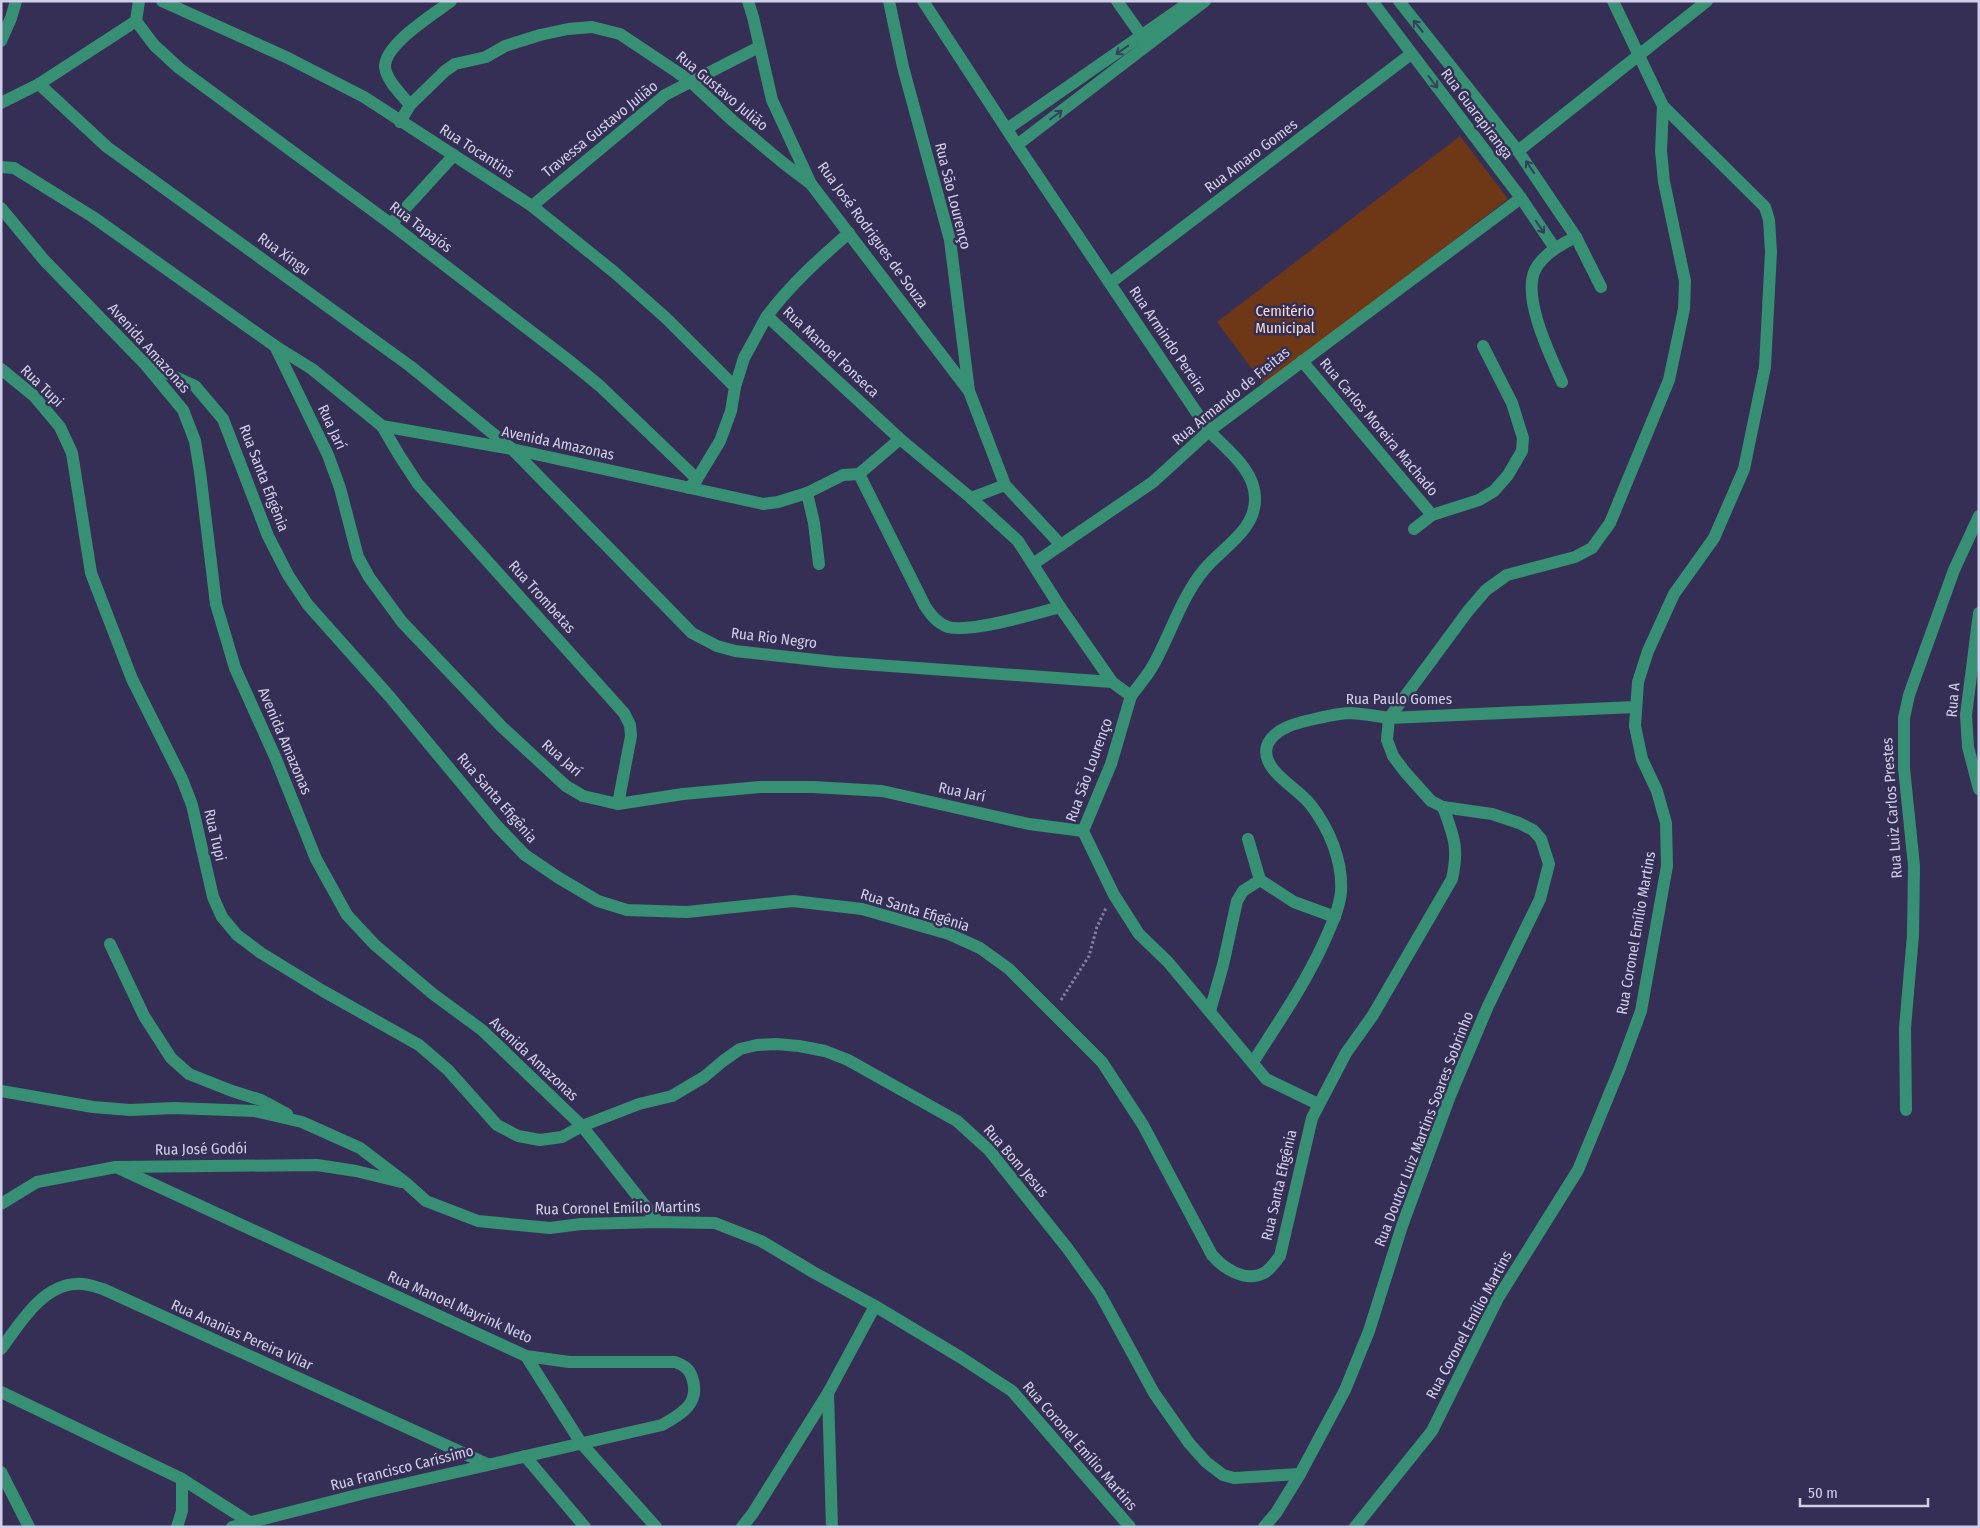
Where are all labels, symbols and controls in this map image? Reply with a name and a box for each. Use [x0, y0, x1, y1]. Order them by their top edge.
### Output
one-way arrow [1413, 20, 1424, 33]
one-way arrow [1116, 45, 1130, 55]
street label: Rua Gustavo Julião [672, 47, 772, 135]
street label: Rua Guarapiranga [1437, 65, 1517, 163]
one-way arrow [1427, 75, 1438, 88]
street label: Travessa Gustavo Julião [539, 77, 662, 181]
one-way arrow [1049, 110, 1063, 120]
street label: Rua Amaro Gomes [1201, 115, 1301, 197]
street label: Rua Tocantins [436, 120, 518, 182]
street label: Rua São Lourenço [931, 141, 975, 251]
street label: Rua José Rodrigues de Souza [814, 158, 932, 312]
one-way arrow [1524, 161, 1534, 175]
street label: Rua Tapajós [386, 198, 456, 256]
one-way arrow [1535, 219, 1545, 233]
street label: Rua Xingu [254, 229, 314, 279]
street label: Rua Armindo Pereira [1125, 283, 1211, 397]
street label: Avenida Amazonas [104, 299, 194, 397]
park label: Cemitério Municipal [1255, 302, 1315, 337]
street label: Rua Manoel Fonseca [779, 303, 883, 401]
street label: Rua Armando de Freitas [1169, 343, 1293, 449]
street label: Rua Carlos Moreira Machado [1316, 354, 1442, 500]
street label: Rua Tupi [17, 361, 67, 411]
street label: Rua Jarí [314, 402, 350, 452]
street label: Rua Santa Efigênia [235, 422, 293, 534]
street label: Avenida Amazonas [500, 422, 616, 464]
street label: Rua Trombetas [505, 557, 579, 637]
street label: Rua Rio Negro [730, 624, 818, 652]
street label: Rua A [1943, 682, 1963, 718]
street label: Avenida Amazonas [254, 685, 316, 797]
street label: Rua Paulo Gomes [1346, 690, 1452, 708]
street label: Rua São Lourenço [1062, 715, 1116, 824]
street label: Rua Jarí [538, 736, 586, 780]
street label: Rua Luiz Carlos Prestes [1878, 737, 1906, 879]
street label: Rua Santa Efigênia [453, 749, 541, 847]
street label: Rua Jarí [937, 778, 987, 806]
street label: Rua Tupi [200, 807, 230, 863]
street label: Rua Coronel Emílio Martins [1613, 850, 1659, 1016]
street label: Rua Santa Efigênia [858, 885, 972, 935]
street label: Rua Doutor Luiz Martins Soares Sobrinho [1371, 1009, 1477, 1249]
street label: Avenida Amazonas [486, 1013, 582, 1105]
street label: Rua Bom Jesus [980, 1121, 1052, 1201]
street label: Rua Santa Efigênia [1258, 1128, 1300, 1242]
street label: Rua José Godói [155, 1139, 247, 1159]
street label: Rua Coronel Emílio Martins [535, 1198, 701, 1218]
street label: Rua Coronel Emílio Martins [1422, 1248, 1516, 1402]
street label: Rua Manoel Mayrink Neto [385, 1267, 535, 1347]
street label: Rua Ananias Pereira Vilar [168, 1296, 316, 1375]
street label: Rua Coronel Emílio Martins [1019, 1378, 1141, 1514]
street label: Rua Francisco Caríssimo [329, 1441, 476, 1494]
scale bar [1800, 1476, 1928, 1508]
text: 50 m [1808, 1484, 1838, 1502]

